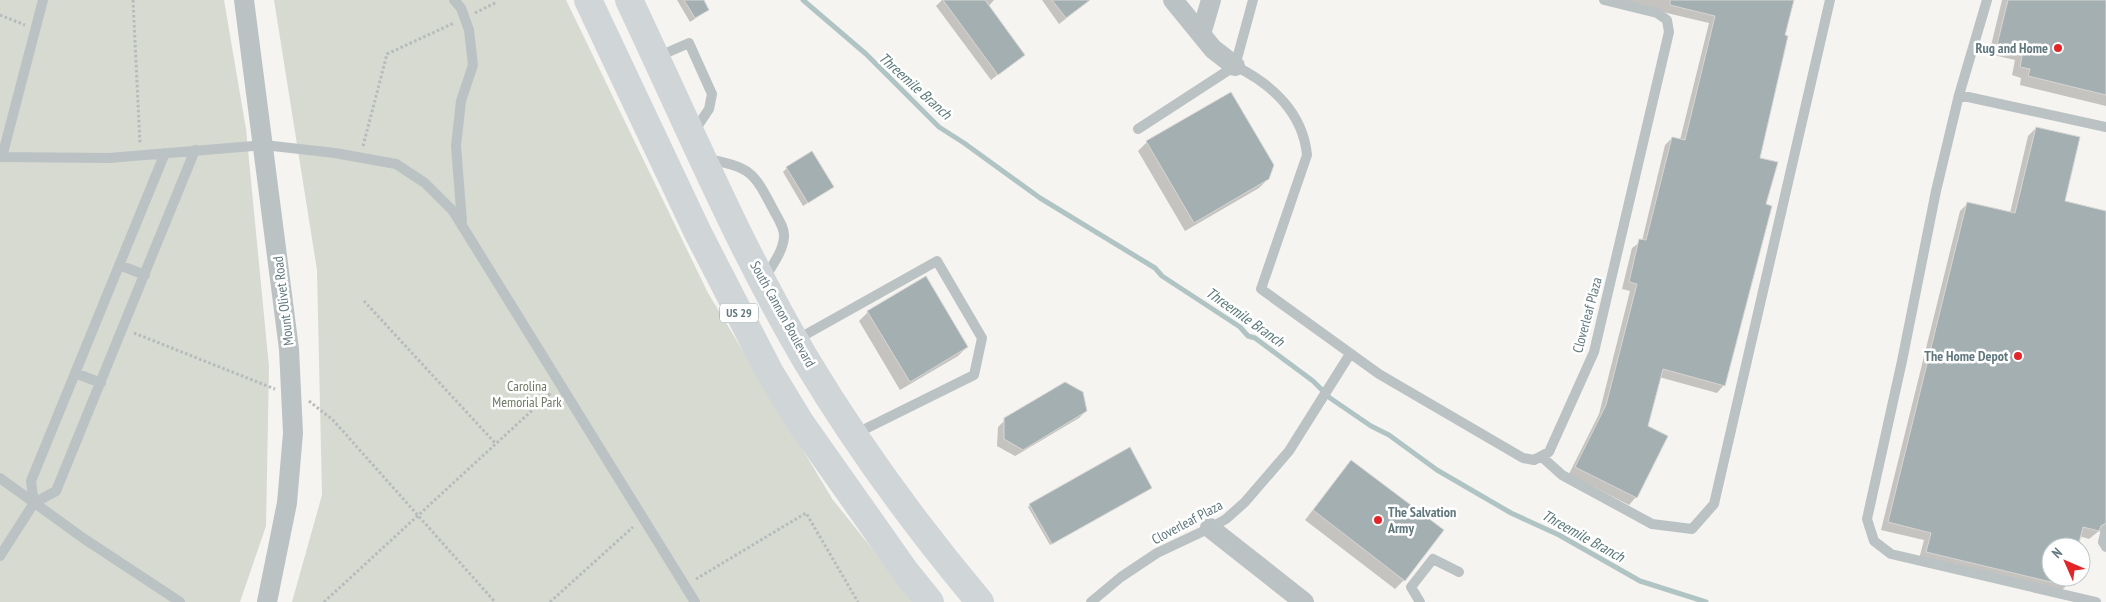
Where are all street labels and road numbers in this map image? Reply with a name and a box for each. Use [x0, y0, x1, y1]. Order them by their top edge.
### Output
street label: Mount Olivet Road [269, 255, 297, 347]
street label: South Cannon Boulevard [746, 258, 820, 370]
street label: Cloverleaf Plaza [1568, 275, 1606, 355]
road number: US 29 [720, 304, 758, 322]
street label: Cloverleaf Plaza [1148, 496, 1226, 548]

